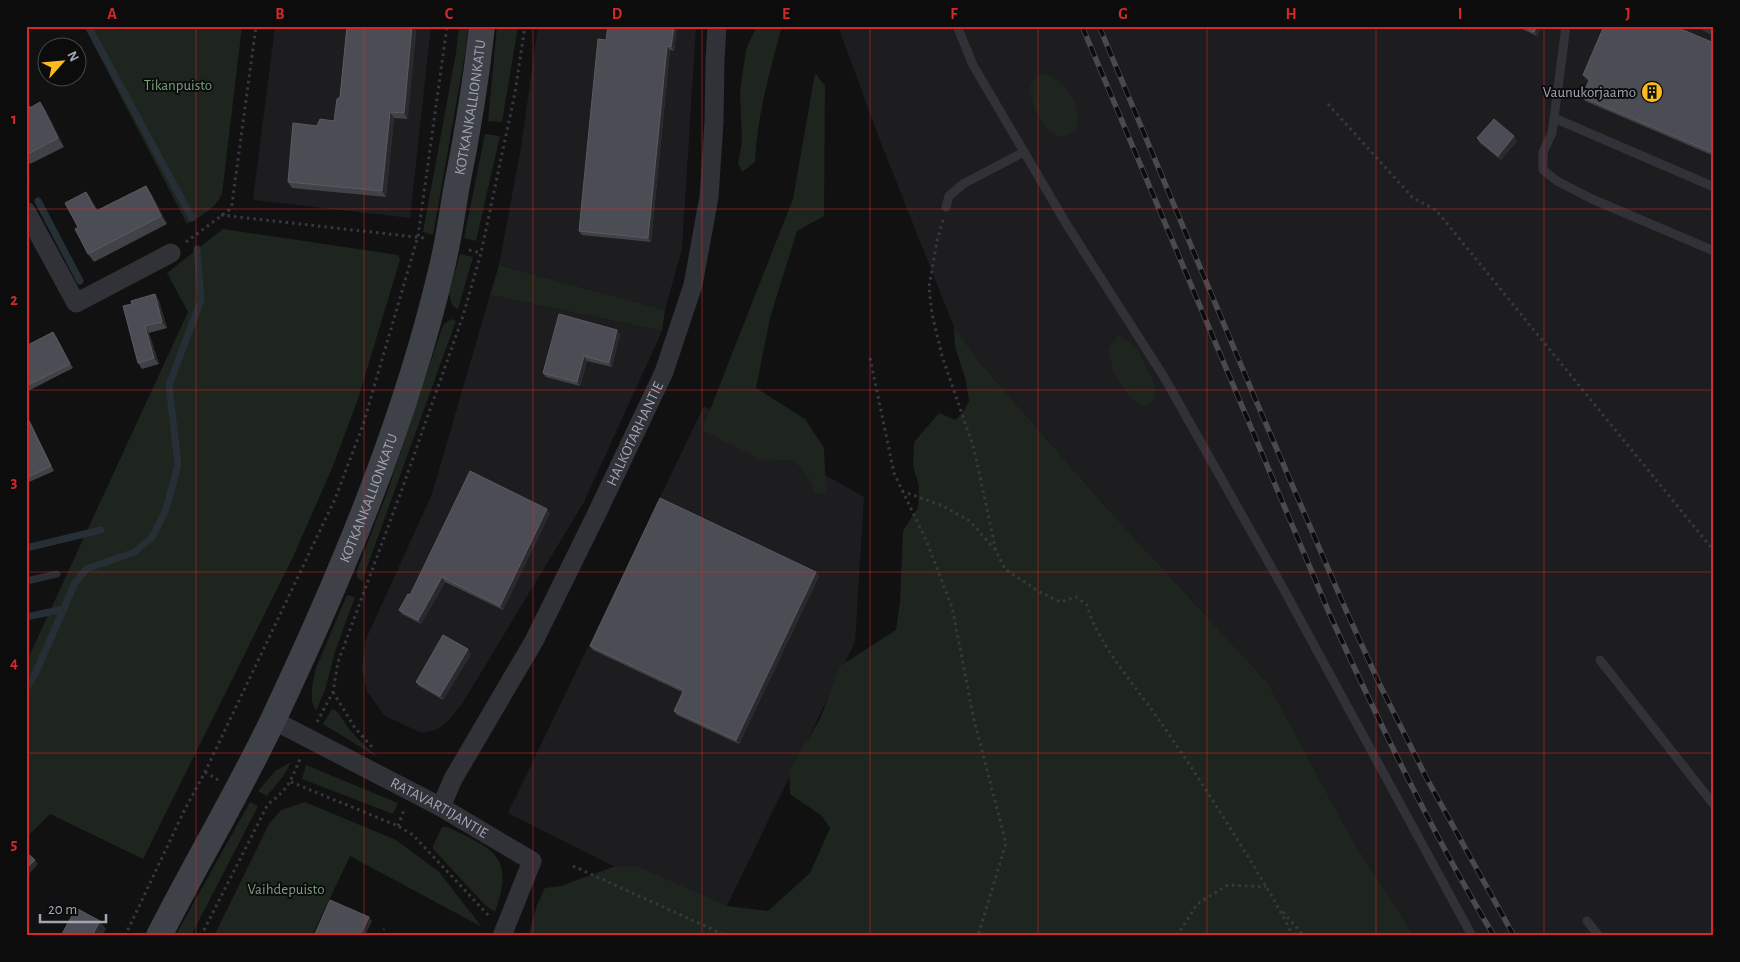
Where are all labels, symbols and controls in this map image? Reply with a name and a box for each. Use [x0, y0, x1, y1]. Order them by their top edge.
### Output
text: A [107, 6, 117, 22]
text: B [275, 6, 285, 22]
text: C [445, 6, 454, 22]
text: D [612, 6, 623, 22]
text: E [782, 6, 790, 22]
text: F [950, 6, 958, 22]
text: G [1118, 6, 1128, 22]
text: H [1285, 6, 1297, 22]
text: I [1458, 6, 1462, 22]
text: J [1625, 6, 1631, 22]
north arrow [38, 38, 88, 88]
street label: KOTKANKALLIONKATU [452, 39, 488, 176]
text: N [64, 49, 81, 64]
park label: Tikanpuisto [144, 78, 212, 93]
building icon: Vaunukorjaamo [1640, 80, 1664, 104]
place label: Vaunukorjaamo [1543, 85, 1636, 100]
text: 1 [11, 111, 17, 127]
text: 2 [10, 292, 18, 308]
street label: HALKOTARHANTIE [604, 379, 666, 488]
street label: KOTKANKALLIONKATU [337, 431, 400, 565]
text: 3 [11, 474, 18, 490]
text: 4 [10, 655, 18, 671]
street label: RATAVARTIJANTIE [388, 775, 491, 841]
text: 5 [11, 836, 18, 852]
park label: Vaihdepuisto [247, 882, 325, 897]
scale bar [40, 892, 106, 924]
text: 20 m [48, 902, 77, 917]

